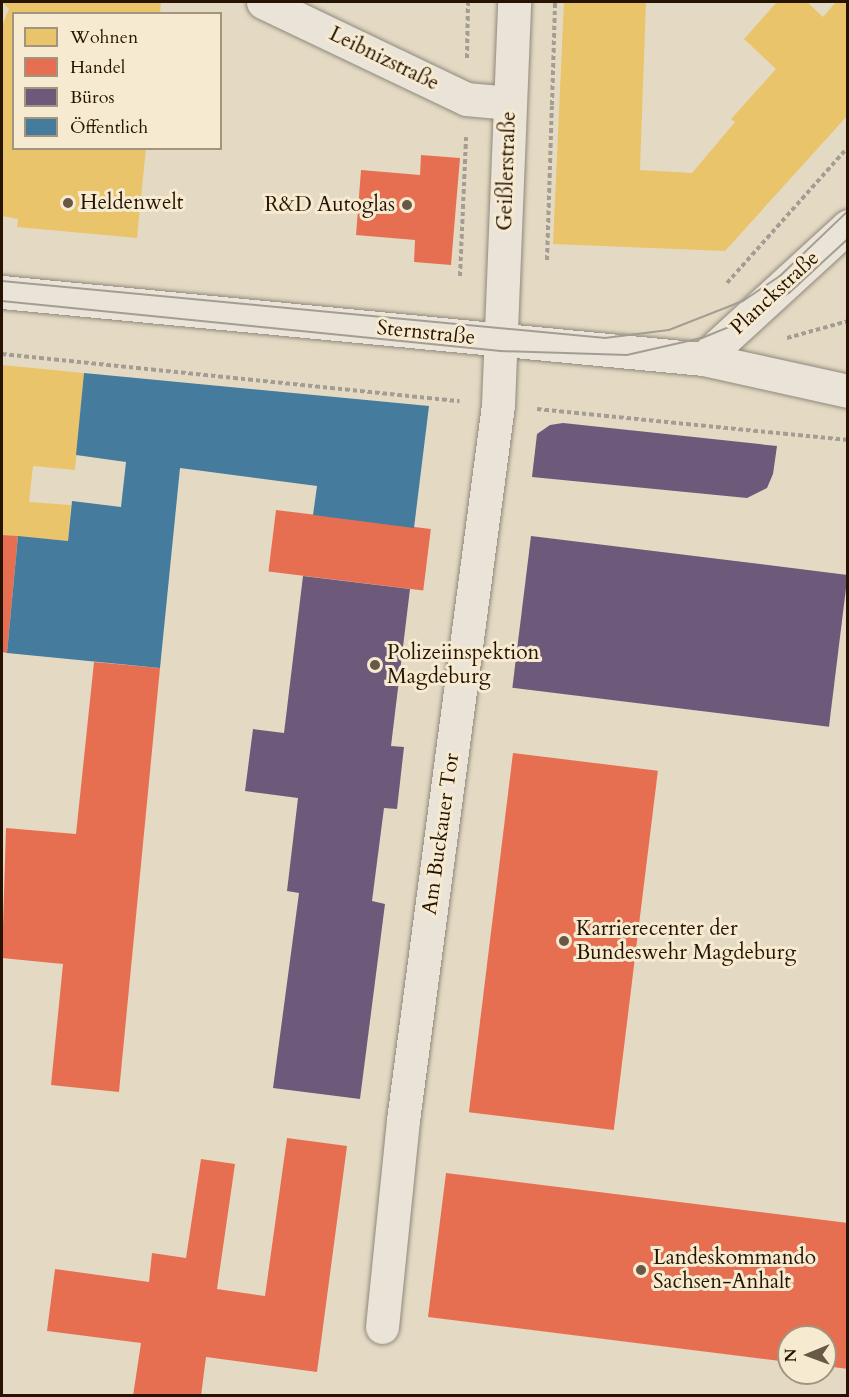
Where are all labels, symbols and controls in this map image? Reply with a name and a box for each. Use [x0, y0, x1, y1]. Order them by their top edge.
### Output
legend [12, 12, 222, 150]
street label: Leibnizstraße [325, 22, 443, 96]
text: Wohnen [70, 25, 138, 50]
text: Handel [70, 55, 125, 80]
text: Büros [70, 85, 114, 110]
street label: Geißlerstraße [492, 111, 522, 231]
text: Öffentlich [70, 115, 148, 140]
place label: Heldenwelt [80, 190, 183, 216]
place label: R&D Autoglas [264, 192, 395, 218]
marker: Heldenwelt [61, 196, 75, 210]
marker: R&D Autoglas [400, 198, 414, 212]
street label: Planckstraße [725, 246, 825, 340]
street label: Sternstraße [376, 315, 476, 351]
place label: Polizeiinspektion Magdeburg [387, 640, 539, 690]
marker: Polizeiinspektion Magdeburg [368, 658, 382, 672]
street label: Am Buckauer Tor [417, 752, 465, 916]
place label: Karrierecenter der Bundeswehr Magdeburg [576, 916, 796, 966]
marker: Karrierecenter der Bundeswehr Magdeburg [557, 934, 571, 948]
place label: Landeskommando Sachsen-Anhalt [653, 1245, 816, 1295]
marker: Landeskommando Sachsen-Anhalt [634, 1263, 648, 1277]
north arrow [777, 1325, 837, 1385]
text: N [780, 1348, 802, 1362]

